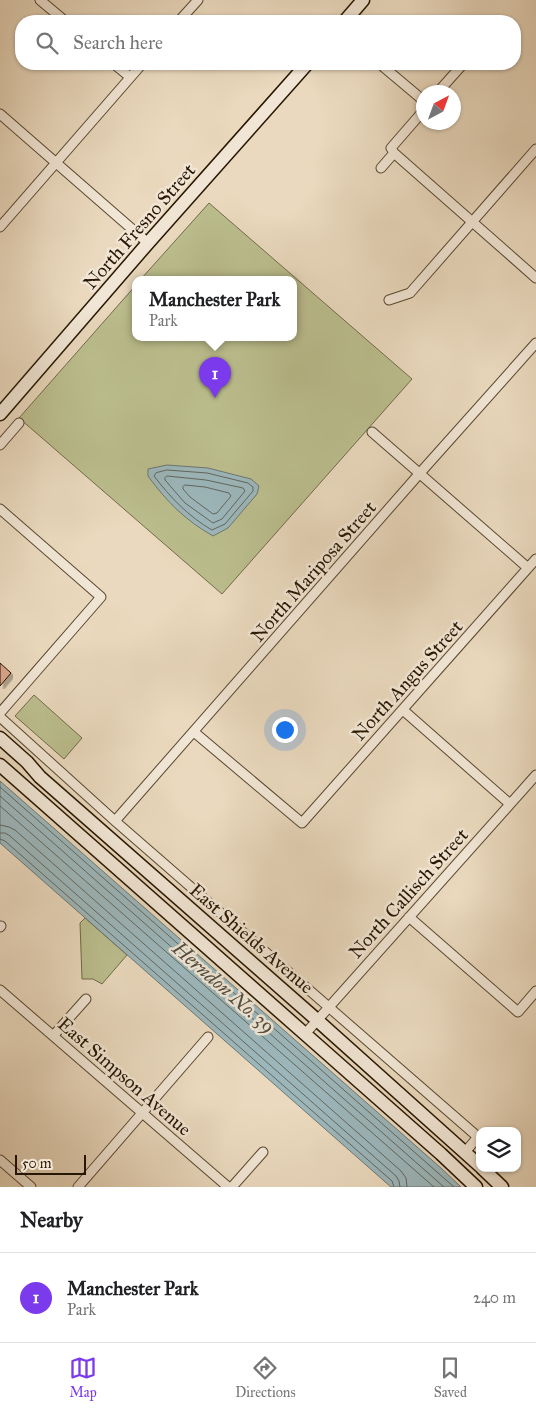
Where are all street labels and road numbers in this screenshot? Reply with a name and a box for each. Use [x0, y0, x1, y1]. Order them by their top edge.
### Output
street label: North Fresno Street [79, 159, 200, 294]
street label: North Mariposa Street [246, 496, 381, 647]
street label: North Angus Street [347, 615, 469, 746]
street label: North Callisch Street [344, 823, 473, 963]
street label: East Shields Avenue [185, 878, 318, 998]
street label: East Simpson Avenue [53, 1012, 196, 1141]

